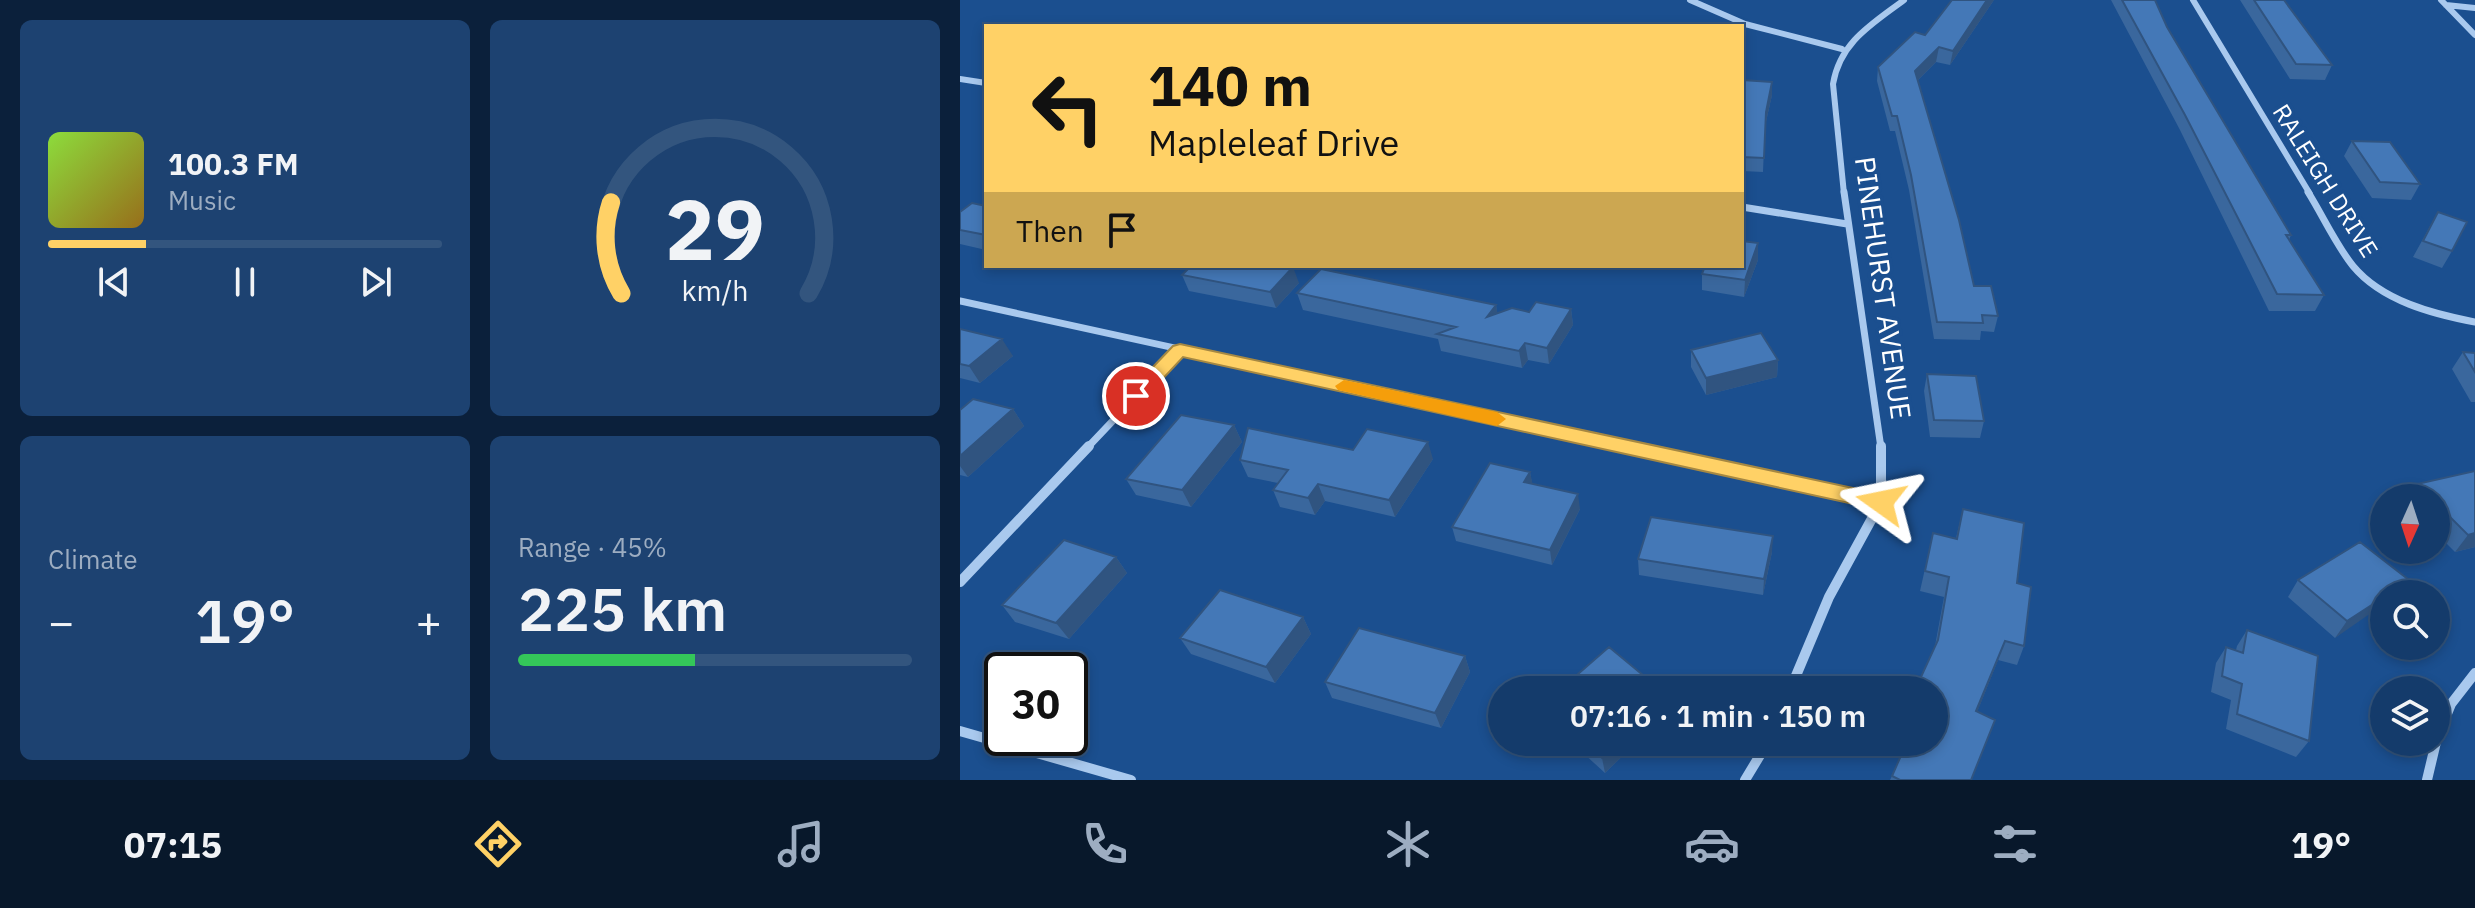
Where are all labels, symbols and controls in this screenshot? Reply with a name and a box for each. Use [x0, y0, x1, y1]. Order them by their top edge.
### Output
text: 140 m [1148, 49, 1312, 121]
icon: left [1016, 56, 1120, 160]
street label: RALEIGH DRIVE [2266, 98, 2386, 263]
text: Mapleleaf Drive [1148, 119, 1399, 166]
text: 100.3 FM [168, 144, 299, 183]
street label: PINEHURST AVENUE [1847, 154, 1920, 422]
text: 29 [665, 175, 765, 283]
text: Music [168, 183, 236, 217]
icon: arrive [1100, 208, 1144, 252]
text: Then [1016, 211, 1084, 250]
icon: previous [92, 260, 136, 304]
icon: pause [223, 260, 267, 304]
icon: next [354, 260, 398, 304]
text: km/h [681, 272, 749, 309]
pin [1102, 362, 1170, 430]
icon: arrive [1114, 374, 1158, 418]
position arrow [1839, 460, 1923, 544]
north arrow [2370, 484, 2450, 564]
map controls [2370, 484, 2450, 756]
text: Range · 45% [518, 530, 667, 564]
text: Climate [48, 542, 138, 576]
text: 225 km [518, 569, 727, 648]
button: search [2370, 580, 2450, 660]
text: 19° [195, 581, 295, 660]
text: − [48, 593, 74, 650]
text: + [416, 593, 442, 650]
speed limit sign: 30 [984, 652, 1088, 756]
button: layers [2370, 676, 2450, 756]
text: 07:16 · 1 min · 150 m [1570, 696, 1866, 735]
icon: directions [470, 816, 526, 872]
icon: music [773, 816, 829, 872]
icon: phone [1077, 816, 1133, 872]
icon: climate [1380, 816, 1436, 872]
icon: car [1684, 816, 1740, 872]
icon: filters [1987, 816, 2043, 872]
text: 07:15 [124, 821, 222, 868]
text: 19° [2291, 821, 2351, 868]

